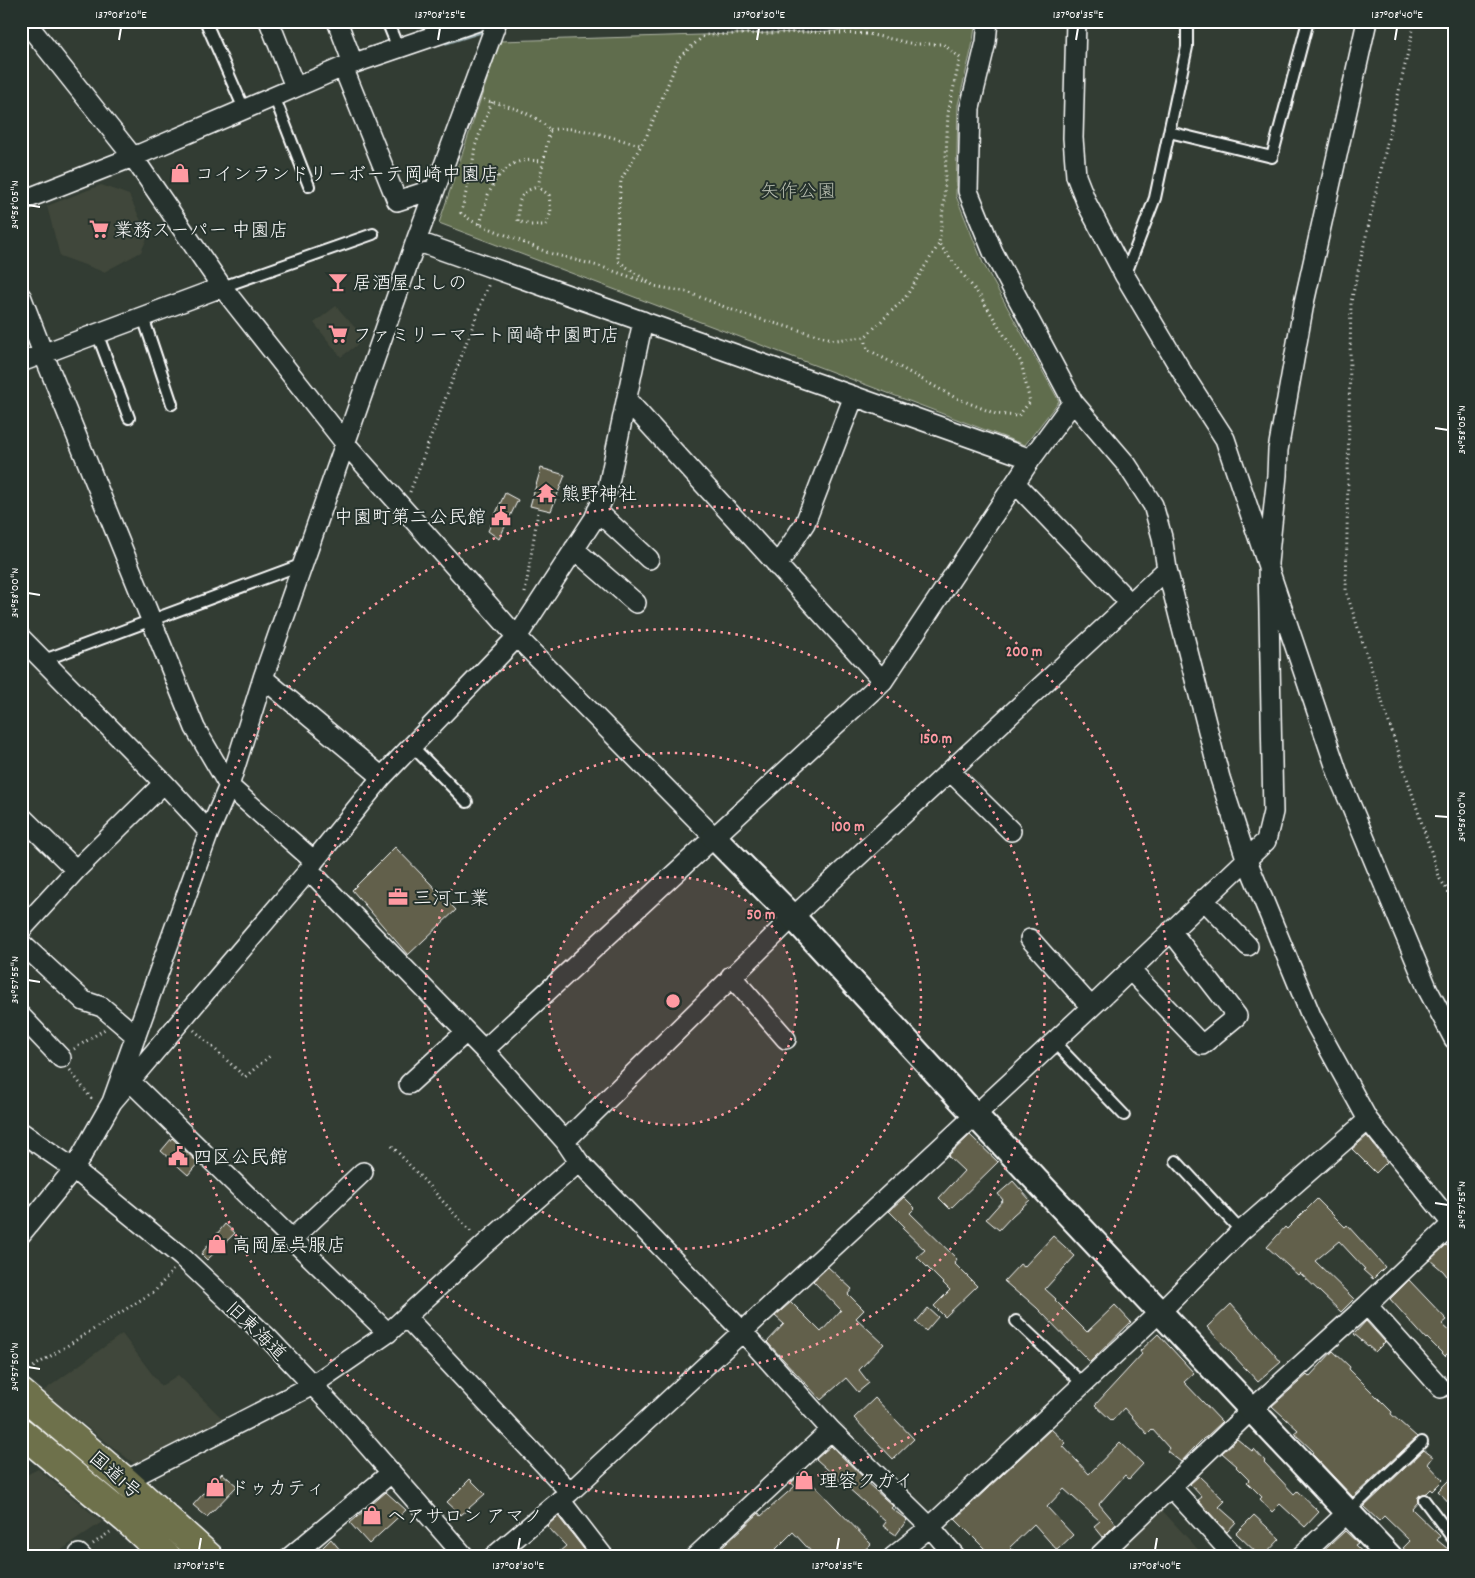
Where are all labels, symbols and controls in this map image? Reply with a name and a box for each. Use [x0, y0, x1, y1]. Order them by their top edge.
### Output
text: 137°08'20"E [95, 7, 147, 24]
text: 137°08'25"E [415, 7, 466, 24]
text: 137°08'30"E [733, 7, 785, 24]
text: 137°08'35"E [1053, 7, 1104, 24]
text: 137°08'40"E [1371, 7, 1423, 24]
shop icon: コインランドリーボーテ岡崎中園店 [169, 162, 191, 184]
place label: コインランドリーボーテ岡崎中園店 [195, 163, 499, 190]
text: 34°58'05"N [7, 180, 24, 230]
park label: 矢作公園 [760, 180, 836, 207]
supermarket icon: 業務スーパー 中園店 [88, 218, 110, 240]
place label: 業務スーパー 中園店 [114, 219, 289, 246]
bar icon: 居酒屋よしの [327, 271, 349, 293]
place label: 居酒屋よしの [353, 272, 467, 299]
supermarket icon: ファミリーマート岡崎中園町店 [327, 323, 349, 345]
place label: ファミリーマート岡崎中園町店 [353, 324, 619, 351]
text: 34°58'05"N [1454, 405, 1471, 455]
temple icon: 熊野神社 [535, 482, 557, 504]
place label: 熊野神社 [561, 483, 637, 510]
public building icon: 中園町第二公民館 [490, 505, 512, 527]
place label: 中園町第二公民館 [334, 506, 486, 533]
text: 34°58'00"N [7, 568, 24, 618]
text: 200 m [1006, 642, 1042, 664]
text: 150 m [920, 729, 952, 751]
text: 34°58'00"N [1454, 792, 1471, 842]
text: 100 m [831, 817, 865, 839]
office icon: 三河工業 [387, 886, 409, 908]
place label: 三河工業 [413, 887, 489, 914]
text: 50 m [747, 905, 775, 927]
text: 34°57'55"N [7, 956, 24, 1004]
centre of rings [664, 992, 682, 1010]
public building icon: 四区公民館 [167, 1145, 189, 1167]
place label: 四区公民館 [193, 1146, 288, 1173]
text: 34°57'55"N [1454, 1181, 1471, 1229]
shop icon: 高岡屋呉服店 [206, 1233, 228, 1255]
place label: 高岡屋呉服店 [232, 1234, 346, 1261]
street label: 旧東海道 [218, 1296, 291, 1369]
text: 34°57'50"N [7, 1342, 24, 1391]
street label: 国道1号 [82, 1446, 146, 1507]
shop icon: 理容クガイ [793, 1469, 815, 1491]
place label: 理容クガイ [819, 1470, 913, 1497]
shop icon: ドゥカティ [204, 1476, 226, 1498]
place label: ドゥカティ [230, 1477, 325, 1504]
shop icon: ヘアサロン アマノ [361, 1504, 383, 1526]
place label: ヘアサロン アマノ [387, 1505, 543, 1532]
text: 137°08'25"E [174, 1558, 225, 1575]
text: 137°08'30"E [492, 1558, 544, 1575]
text: 137°08'35"E [812, 1558, 863, 1575]
text: 137°08'40"E [1129, 1558, 1181, 1575]

